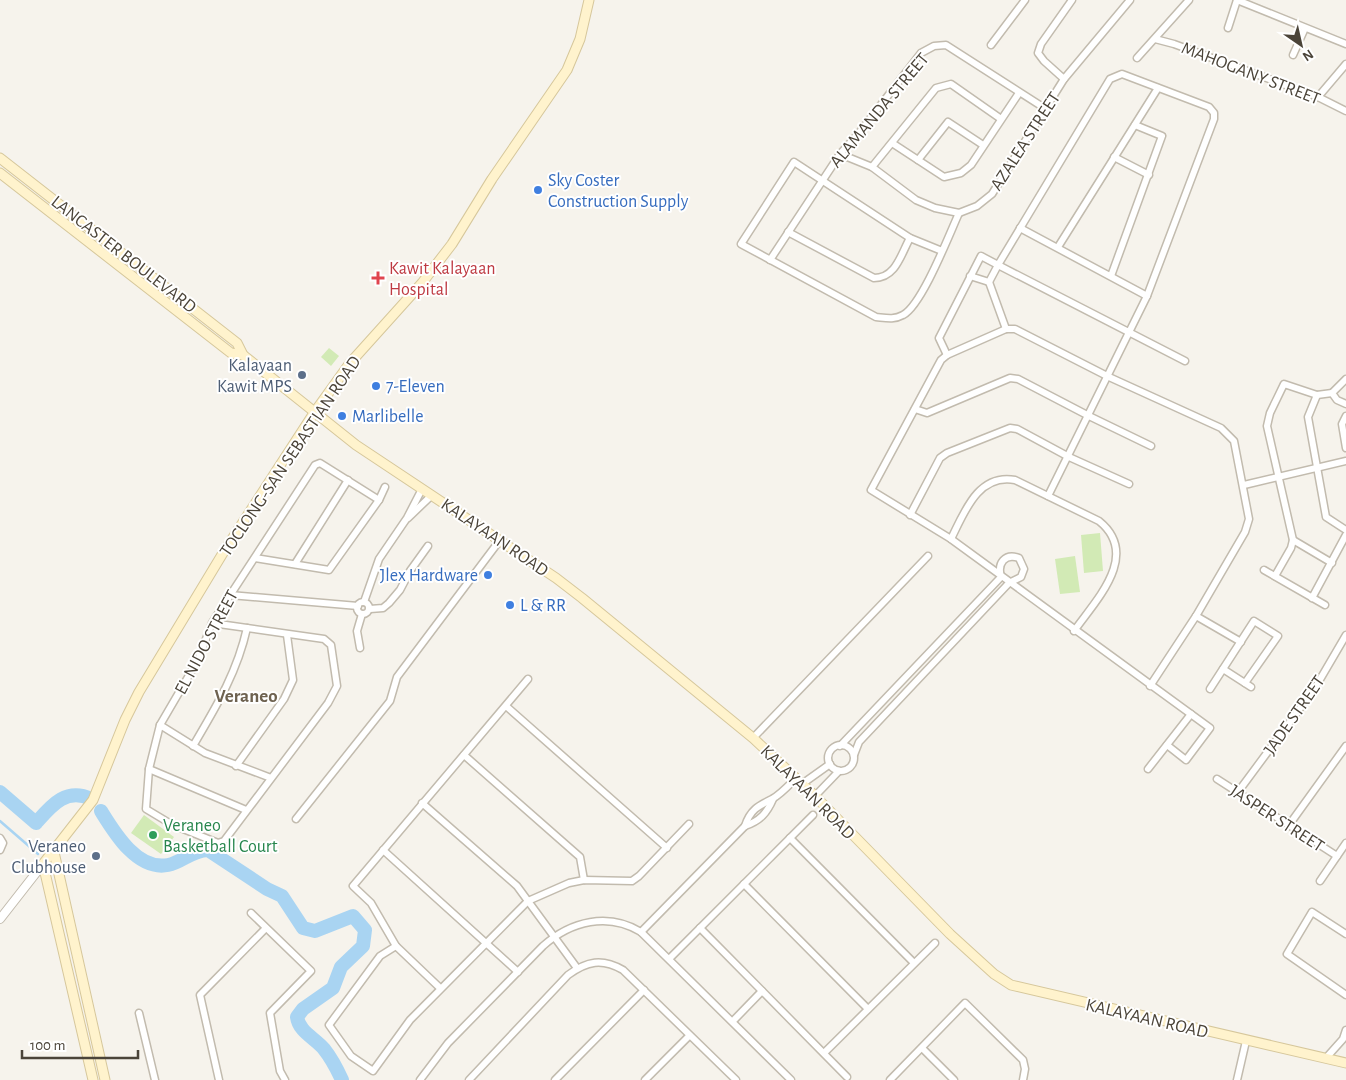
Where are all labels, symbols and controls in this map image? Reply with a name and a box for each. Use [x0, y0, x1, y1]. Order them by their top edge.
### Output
north arrow [1276, 20, 1326, 70]
street label: MAHOGANY STREET [1178, 37, 1324, 109]
street label: ALAMANDA STREET [827, 50, 933, 171]
street label: AZALEA STREET [988, 89, 1064, 194]
place label: Sky Coster Construction Supply [548, 172, 689, 211]
marker: Sky Coster Construction Supply [532, 184, 544, 196]
street label: LANCASTER BOULEVARD [47, 193, 199, 317]
place label: Kawit Kalayaan Hospital [389, 260, 496, 299]
marker: Kawit Kalayaan Hospital [371, 271, 385, 285]
street label: TOCLONG-SAN SEBASTIAN ROAD [217, 353, 365, 560]
place label: Kalayaan Kawit MPS [217, 357, 292, 396]
marker: Kalayaan Kawit MPS [296, 369, 308, 381]
place label: 7-Eleven [386, 378, 445, 396]
marker: 7-Eleven [370, 380, 382, 392]
place label: Marlibelle [352, 408, 424, 426]
marker: Marlibelle [336, 410, 348, 422]
street label: KALAYAAN ROAD [438, 495, 551, 580]
place label: Jlex Hardware [380, 567, 478, 585]
marker: Jlex Hardware [482, 569, 494, 581]
street label: EL NIDO STREET [172, 587, 242, 698]
place label: L & RR [520, 597, 566, 615]
marker: L & RR [504, 599, 516, 611]
street label: JADE STREET [1261, 672, 1329, 759]
district label: Veraneo [214, 687, 278, 706]
street label: KALAYAAN ROAD [757, 742, 858, 843]
street label: JASPER STREET [1226, 782, 1327, 856]
place label: Veraneo Basketball Court [163, 817, 278, 856]
marker: Veraneo Basketball Court [147, 829, 159, 841]
place label: Veraneo Clubhouse [11, 838, 86, 877]
marker: Veraneo Clubhouse [90, 850, 102, 862]
street label: KALAYAAN ROAD [1084, 996, 1210, 1042]
scale bar [22, 1028, 139, 1060]
text: 100 m [30, 1038, 65, 1053]

